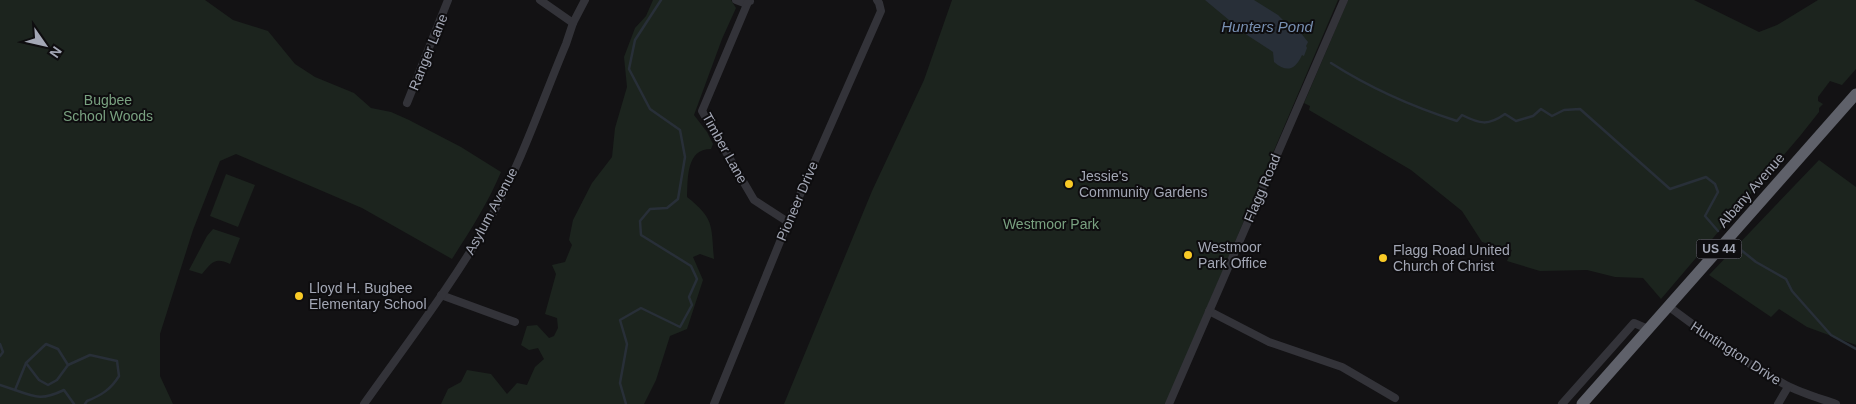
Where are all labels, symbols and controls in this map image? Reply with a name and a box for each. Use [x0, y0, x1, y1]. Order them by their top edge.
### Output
street label: Ranger Lane [405, 11, 451, 93]
water label: Hunters Pond [1221, 18, 1314, 35]
north arrow [20, 20, 70, 70]
text: N [46, 44, 65, 61]
park label: Bugbee School Woods [63, 92, 153, 124]
street label: Timber Lane [699, 110, 751, 186]
street label: Albany Avenue [1714, 149, 1788, 230]
street label: Flagg Road [1240, 152, 1284, 224]
street label: Pioneer Drive [773, 159, 821, 243]
street label: Asylum Avenue [461, 165, 521, 257]
place label: Jessie's Community Gardens [1079, 168, 1207, 200]
marker: Jessie's Community Gardens [1063, 178, 1075, 190]
park label: Westmoor Park [1003, 216, 1100, 232]
place label: Westmoor Park Office [1198, 239, 1267, 271]
road number: US 44 [1696, 240, 1742, 258]
place label: Flagg Road United Church of Christ [1393, 242, 1510, 274]
marker: Westmoor Park Office [1182, 249, 1194, 261]
marker: Flagg Road United Church of Christ [1377, 252, 1389, 264]
place label: Lloyd H. Bugbee Elementary School [309, 280, 427, 312]
marker: Lloyd H. Bugbee Elementary School [293, 290, 305, 302]
street label: Huntington Drive [1688, 318, 1784, 388]

